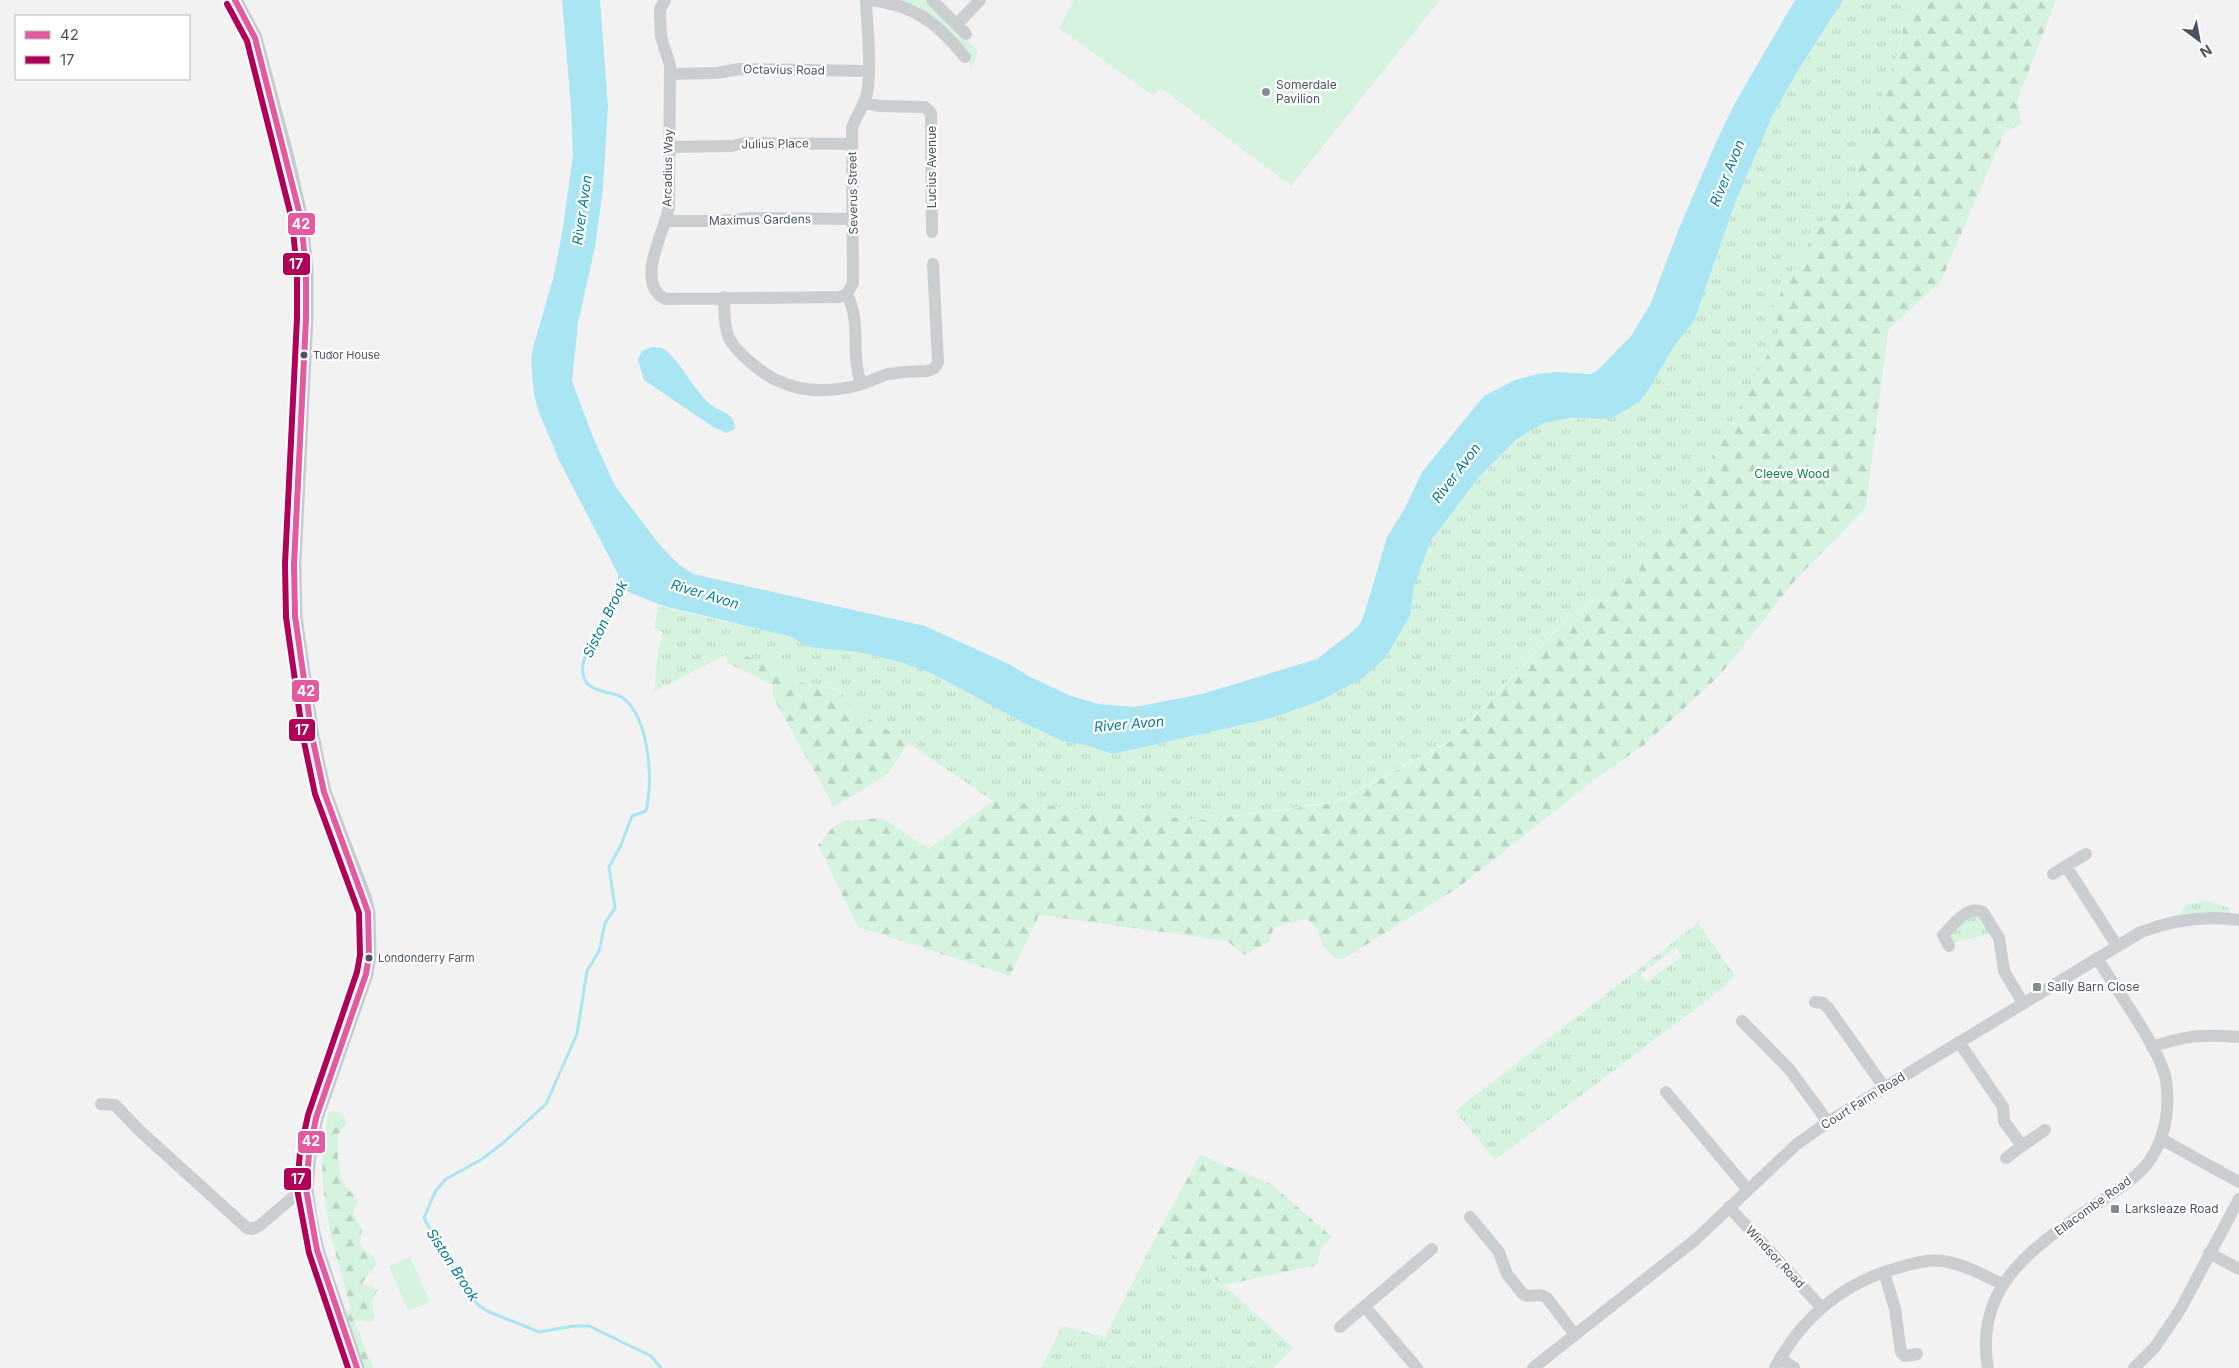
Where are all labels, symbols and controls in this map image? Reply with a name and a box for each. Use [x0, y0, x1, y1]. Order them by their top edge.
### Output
legend [15, 15, 190, 80]
north arrow [2174, 15, 2224, 65]
text: 42 [60, 25, 79, 44]
text: N [2197, 41, 2215, 61]
text: 17 [60, 50, 75, 69]
street label: Octavius Road [743, 61, 825, 78]
place label: Somerdale Pavilion [1276, 77, 1337, 106]
marker: Somerdale Pavilion [1260, 86, 1272, 98]
street label: Lucius Avenue [924, 126, 939, 208]
street label: Arcadius Way [659, 129, 676, 207]
street label: Julius Place [741, 135, 809, 152]
water label: River Avon [1705, 137, 1748, 209]
street label: Severus Street [844, 151, 861, 235]
water label: River Avon [568, 174, 595, 246]
street label: Maximus Gardens [709, 211, 811, 228]
line badge: 42 [287, 212, 316, 236]
text: 42 [292, 215, 310, 232]
line badge: 17 [282, 252, 311, 276]
text: 17 [289, 255, 303, 272]
place label: Tudor House [313, 348, 380, 362]
marker: Tudor House [299, 350, 309, 360]
water label: River Avon [1428, 440, 1484, 506]
park label: Cleeve Wood [1754, 466, 1830, 481]
water label: River Avon [669, 575, 741, 612]
water label: Siston Brook [579, 577, 631, 660]
line badge: 42 [291, 679, 320, 703]
text: 42 [297, 682, 315, 699]
water label: River Avon [1093, 712, 1165, 735]
line badge: 17 [288, 718, 316, 742]
text: 17 [295, 721, 309, 738]
place label: Londonderry Farm [378, 951, 475, 965]
marker: Londonderry Farm [364, 953, 374, 963]
place label: Sally Barn Close [2047, 979, 2139, 994]
marker: Sally Barn Close [2031, 981, 2043, 993]
street label: Court Farm Road [1818, 1069, 1907, 1132]
line badge: 42 [297, 1130, 326, 1154]
text: 42 [302, 1132, 320, 1149]
line badge: 17 [283, 1167, 312, 1191]
text: 17 [291, 1170, 305, 1187]
street label: Ellacombe Road [2051, 1173, 2134, 1238]
place label: Larksleaze Road [2125, 1201, 2219, 1216]
marker: Larksleaze Road [2109, 1203, 2121, 1215]
street label: Windsor Road [1743, 1222, 1808, 1291]
water label: Siston Brook [424, 1225, 483, 1305]

